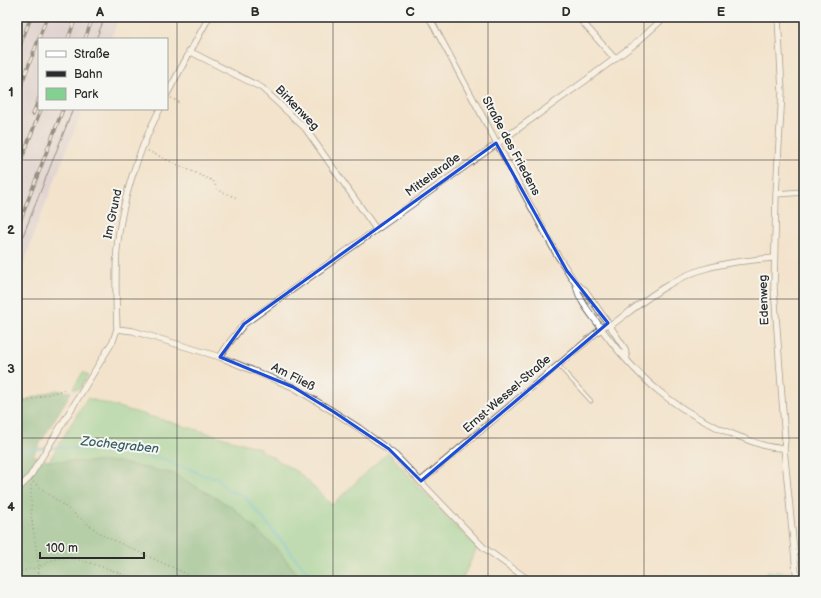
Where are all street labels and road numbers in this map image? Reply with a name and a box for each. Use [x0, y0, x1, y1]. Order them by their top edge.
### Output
street label: Birkenweg [272, 82, 322, 134]
street label: Straße des Friedens [479, 94, 544, 198]
street label: Mittelstraße [403, 150, 463, 200]
street label: Im Grund [100, 188, 126, 240]
street label: Edenweg [756, 274, 772, 326]
street label: Ernst-Wessel-Straße [460, 352, 554, 436]
street label: Am Fließ [269, 360, 318, 394]

